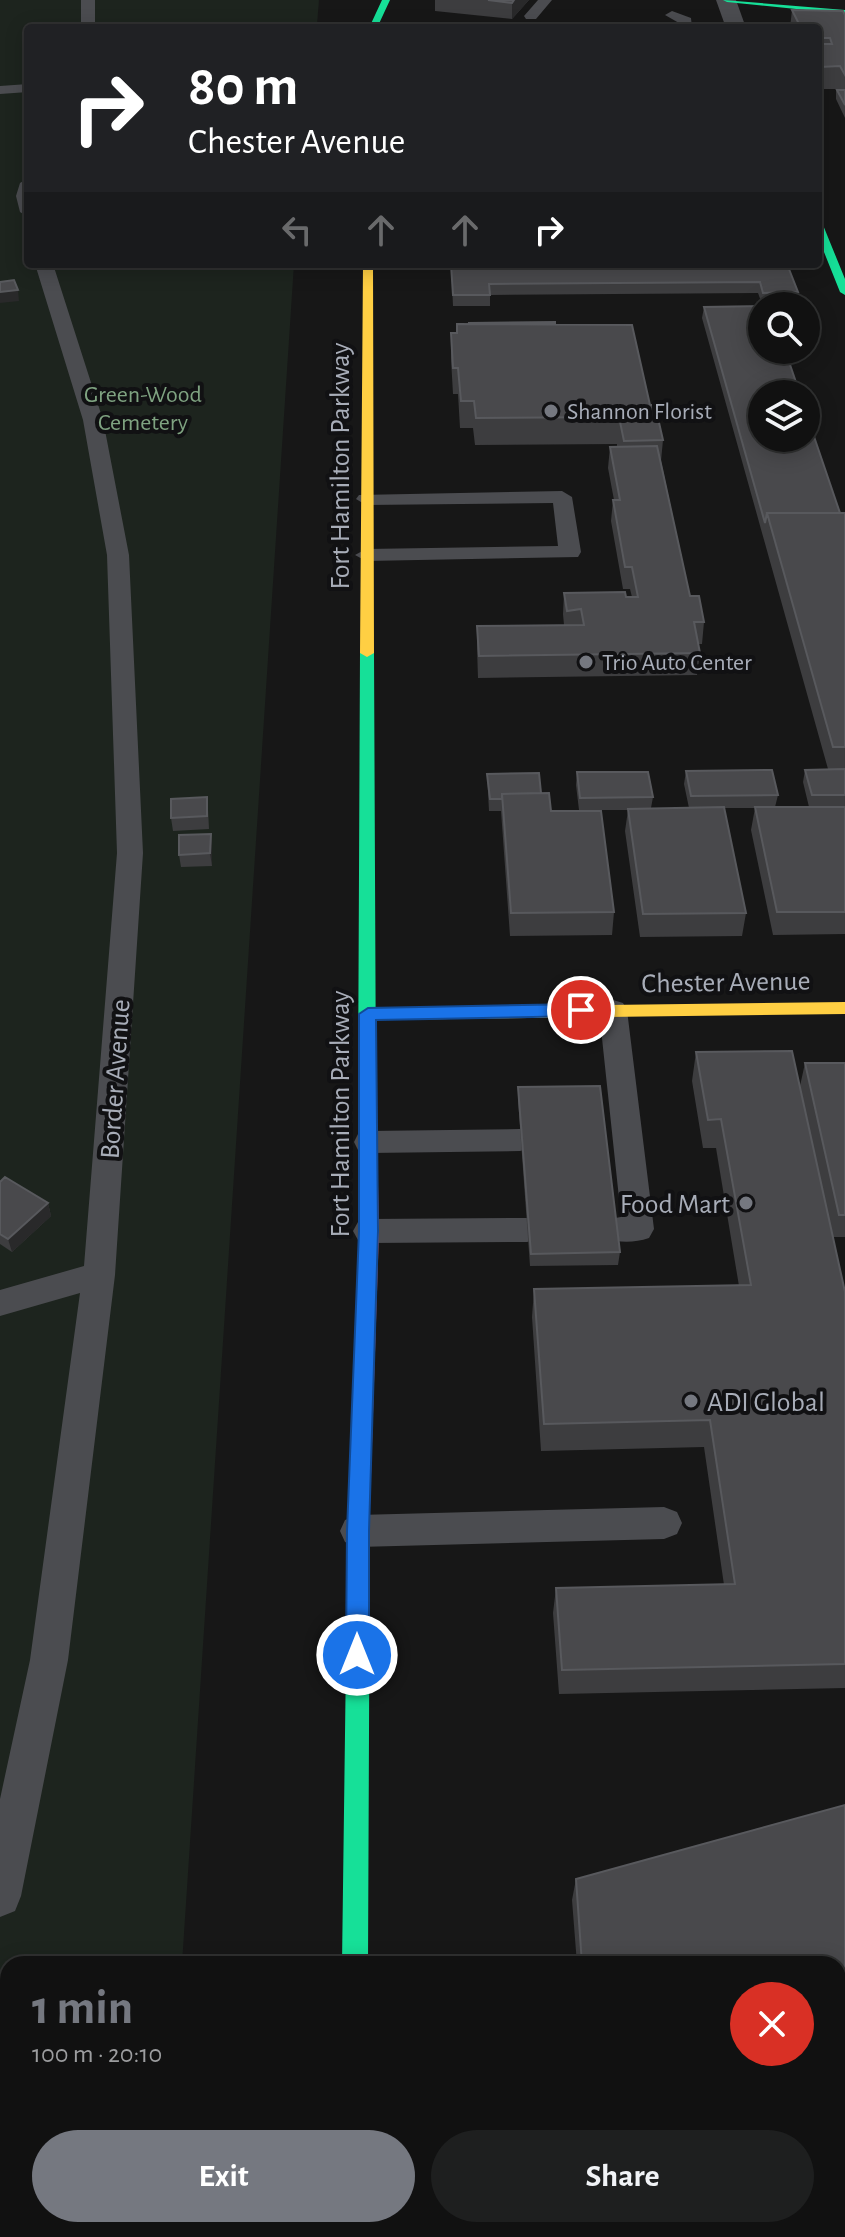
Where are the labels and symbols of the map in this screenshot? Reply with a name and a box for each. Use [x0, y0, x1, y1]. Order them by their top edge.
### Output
street label: Fort Hamilton Parkway [327, 343, 355, 589]
park label: Green-Wood Cemetery [84, 383, 202, 435]
place label: Shannon Florist [567, 400, 712, 424]
marker: Shannon Florist [542, 402, 560, 420]
place label: Trio Auto Center [602, 651, 752, 675]
marker: Trio Auto Center [577, 653, 595, 671]
street label: Chester Avenue [641, 968, 811, 998]
pin [547, 976, 615, 1044]
street label: Fort Hamilton Parkway [327, 991, 355, 1237]
street label: Border Avenue [96, 998, 136, 1160]
place label: Food Mart [620, 1191, 730, 1219]
marker: Food Mart [737, 1194, 755, 1212]
place label: ADI Global [707, 1389, 825, 1417]
marker: ADI Global [682, 1392, 700, 1410]
position arrow [315, 1613, 399, 1697]

